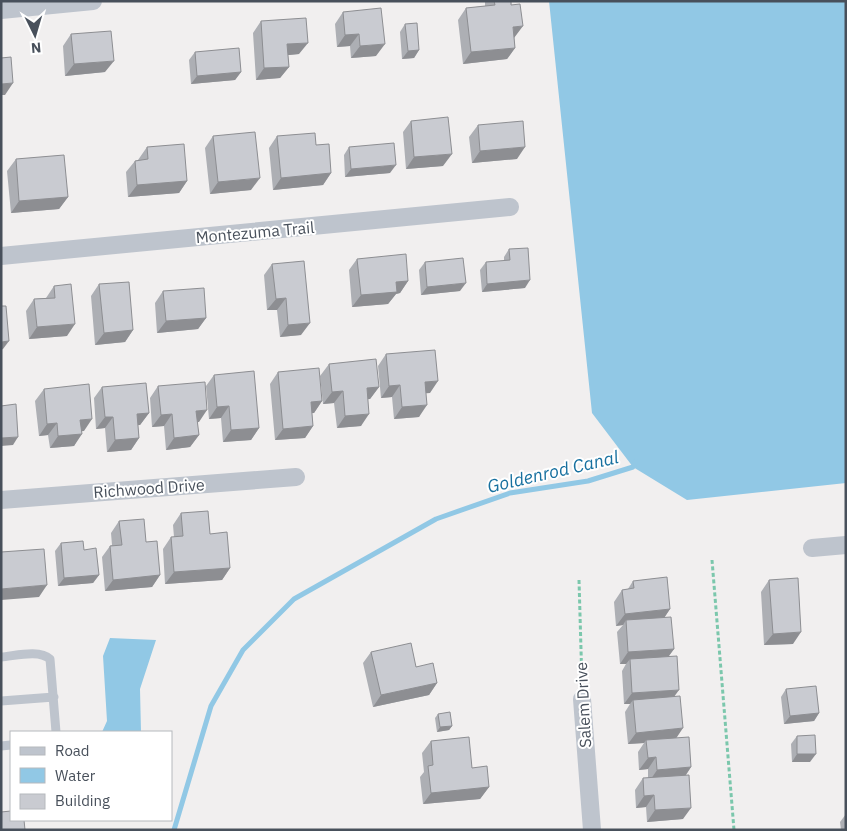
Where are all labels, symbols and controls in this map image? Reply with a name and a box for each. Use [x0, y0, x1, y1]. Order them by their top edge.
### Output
north arrow [10, 10, 60, 60]
text: N [30, 39, 42, 57]
street label: Montezuma Trail [195, 217, 315, 247]
water label: Goldenrod Canal [485, 445, 621, 498]
street label: Richwood Drive [93, 474, 206, 502]
street label: Salem Drive [571, 661, 595, 748]
legend [10, 731, 172, 821]
text: Road [55, 741, 90, 760]
text: Water [55, 766, 96, 785]
text: Building [55, 791, 110, 810]

